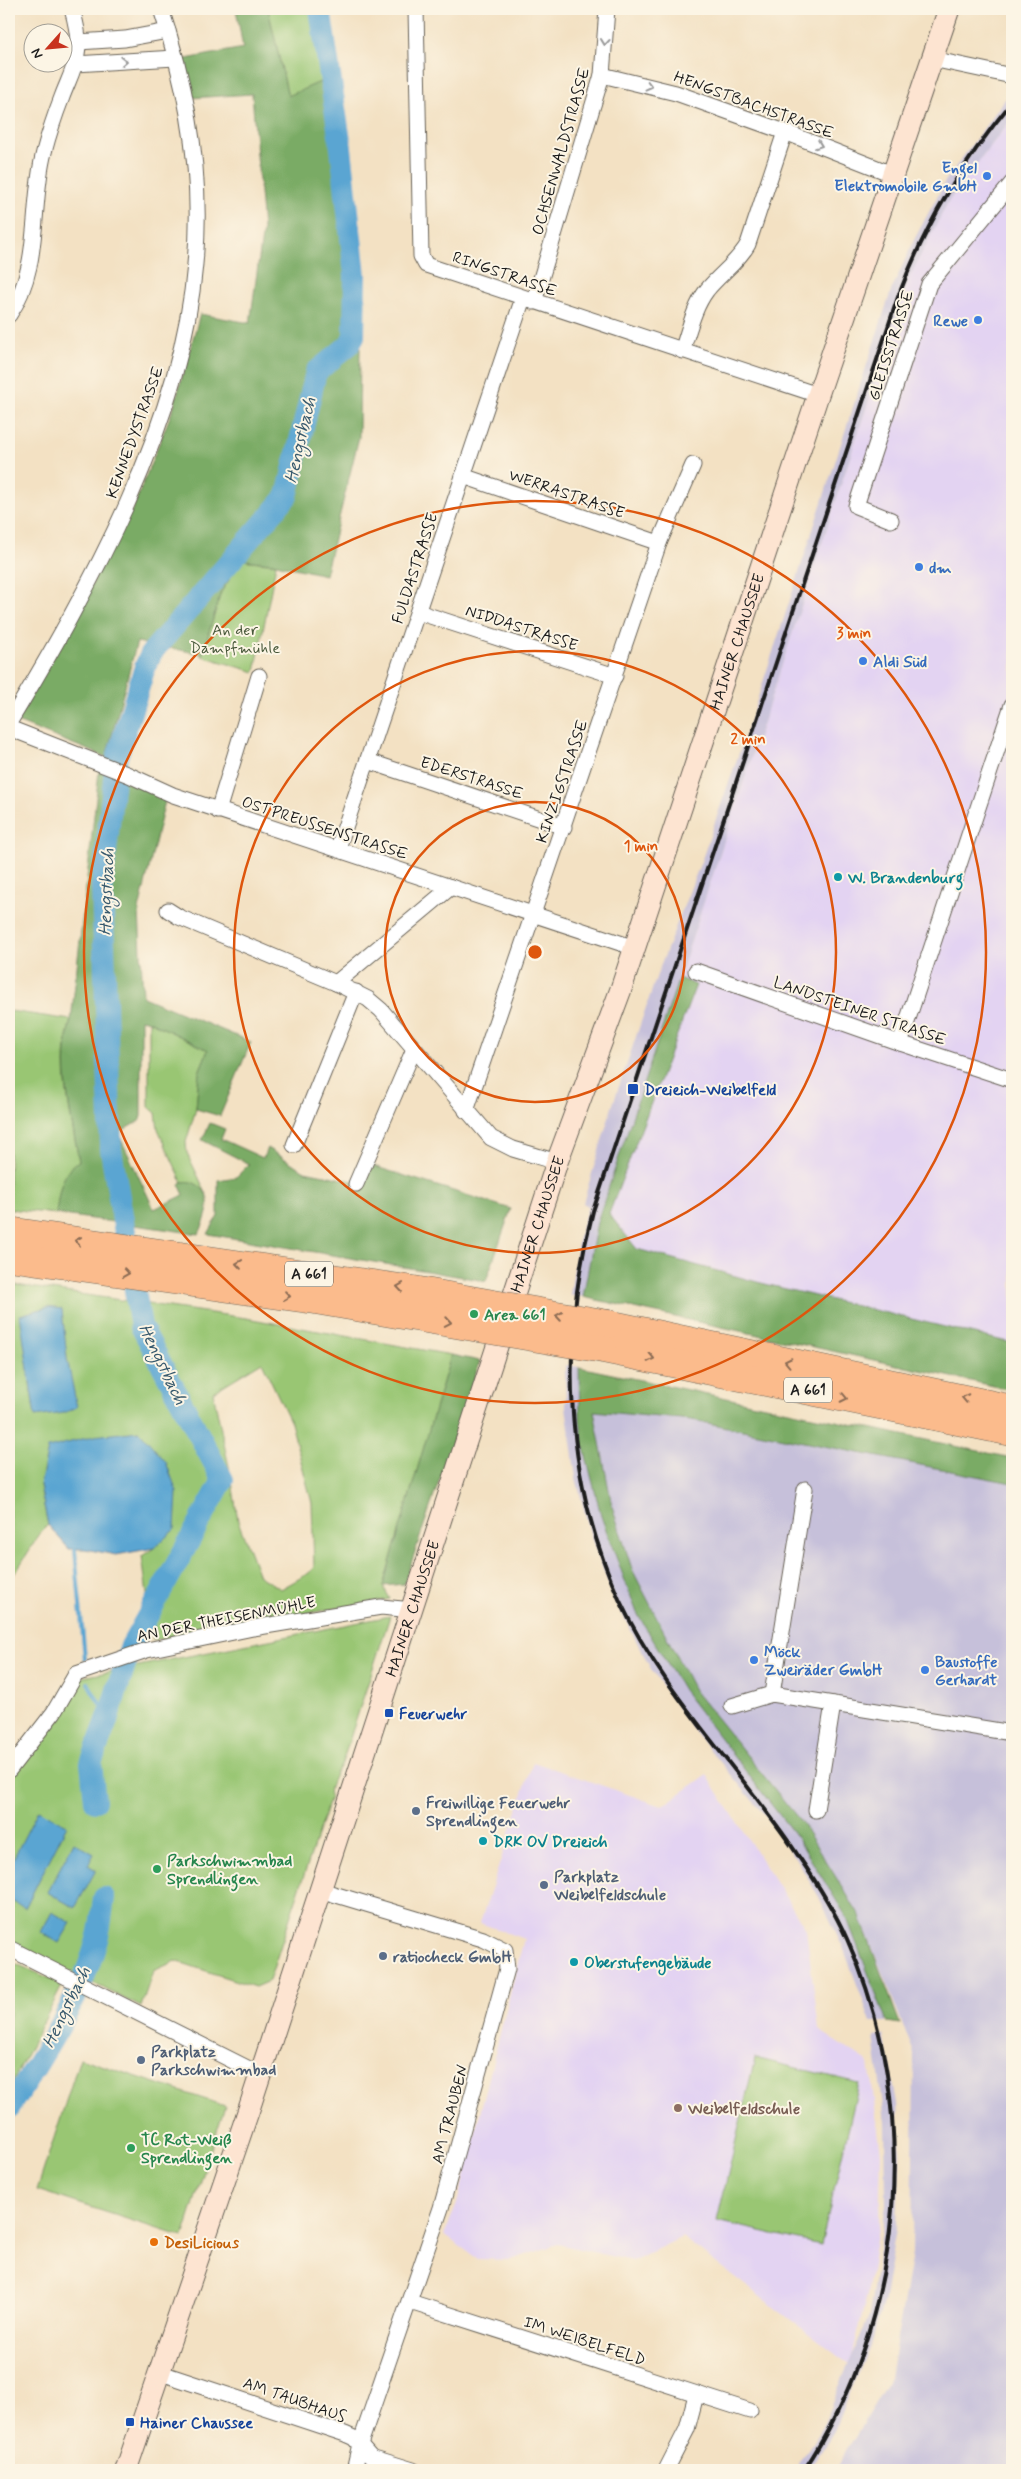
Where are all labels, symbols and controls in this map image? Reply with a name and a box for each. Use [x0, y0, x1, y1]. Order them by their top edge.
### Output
north arrow [22, 22, 72, 72]
one-way arrow [600, 38, 611, 46]
text: N [27, 45, 47, 62]
one-way arrow [120, 56, 128, 67]
street label: OCHSENWALDSTRASSE [527, 65, 595, 238]
street label: HENGSTBACHSTRASSE [671, 67, 836, 144]
one-way arrow [645, 80, 654, 91]
one-way arrow [815, 139, 823, 149]
place label: Engel Elektromobile GmbH [834, 158, 978, 197]
marker: Engel Elektromobile GmbH [981, 170, 993, 182]
street label: RINGSTRASSE [450, 247, 559, 302]
street label: GLEISSTRASSE [864, 287, 919, 403]
place label: Rewe [933, 311, 968, 332]
marker: Rewe [972, 314, 984, 326]
street label: KENNEDYSTRASSE [102, 364, 169, 501]
water label: Hengstbach [279, 395, 325, 486]
street label: WERRASTRASSE [506, 465, 627, 524]
street label: FULDASTRASSE [388, 510, 443, 627]
place label: dm [929, 558, 952, 579]
marker: dm [913, 561, 925, 573]
street label: HAINER CHAUSSEE [705, 571, 770, 713]
street label: NIDDASTRASSE [463, 600, 580, 656]
park label: An der Dampfmühle [190, 620, 280, 659]
text: 3 min [837, 624, 871, 644]
place label: Aldi Süd [873, 652, 927, 673]
marker: Aldi Süd [857, 655, 869, 667]
street label: KINZIGSTRASSE [531, 717, 593, 846]
text: 2 min [730, 730, 766, 750]
street label: EDERSTRASSE [417, 752, 526, 805]
street label: OSTPREUSSENSTRASSE [239, 792, 410, 865]
text: 1 min [624, 837, 658, 857]
water label: Hengstbach [93, 848, 123, 936]
place label: W. Brandenburg [847, 868, 963, 891]
marker: W. Brandenburg [832, 871, 844, 883]
centre of rings [526, 943, 544, 961]
street label: LANDSTEINER STRASSE [770, 972, 949, 1051]
place label: Dreieich-Weibelfeld [644, 1080, 776, 1101]
marker: Dreieich-Weibelfeld [626, 1082, 640, 1096]
street label: HAINER CHAUSSEE [506, 1153, 570, 1296]
one-way arrow [74, 1236, 82, 1246]
one-way arrow [234, 1259, 242, 1270]
road number: A 661 [285, 1262, 333, 1286]
one-way arrow [123, 1267, 131, 1278]
one-way arrow [395, 1283, 404, 1293]
one-way arrow [283, 1290, 292, 1300]
place label: Area 661 [484, 1305, 546, 1326]
marker: Area 661 [468, 1308, 480, 1320]
one-way arrow [555, 1312, 564, 1322]
one-way arrow [443, 1317, 452, 1327]
water label: Hengstbach [130, 1320, 192, 1410]
one-way arrow [646, 1353, 655, 1363]
one-way arrow [784, 1357, 793, 1367]
road number: A 661 [784, 1378, 832, 1402]
one-way arrow [840, 1392, 849, 1403]
one-way arrow [960, 1394, 969, 1404]
street label: HAINER CHAUSSEE [381, 1538, 445, 1680]
street label: AN DER THEISENMÜHLE [135, 1592, 318, 1647]
place label: Möck Zweiräder GmbH [764, 1642, 883, 1681]
place label: Baustoffe Gerhardt [935, 1652, 998, 1691]
marker: Möck Zweiräder GmbH [748, 1654, 760, 1666]
marker: Baustoffe Gerhardt [919, 1664, 931, 1676]
place label: Feuerwehr [399, 1704, 468, 1725]
marker: Feuerwehr [383, 1707, 395, 1719]
place label: Freiwillige Feuerwehr Sprendlingen [426, 1793, 570, 1834]
marker: Freiwillige Feuerwehr Sprendlingen [410, 1805, 422, 1817]
place label: DRK OV Dreieich [493, 1832, 608, 1853]
marker: DRK OV Dreieich [477, 1835, 489, 1847]
place label: Parkschwimmbad Sprendlingen [167, 1851, 292, 1892]
marker: Parkschwimmbad Sprendlingen [151, 1863, 163, 1875]
place label: Parkplatz Weibelfeldschule [553, 1867, 666, 1906]
marker: Parkplatz Weibelfeldschule [538, 1879, 550, 1891]
place label: ratiocheck GmbH [393, 1947, 512, 1968]
marker: ratiocheck GmbH [377, 1950, 389, 1962]
place label: Oberstufengebäude [584, 1953, 712, 1976]
marker: Oberstufengebäude [568, 1956, 580, 1968]
water label: Hengstbach [37, 1963, 99, 2053]
place label: Parkplatz Parkschwimmbad [151, 2042, 276, 2081]
marker: Parkplatz Parkschwimmbad [135, 2054, 147, 2066]
street label: AM TRAUBEN [427, 2063, 474, 2166]
place label: Weibelfeldschule [687, 2099, 800, 2120]
marker: Weibelfeldschule [672, 2102, 684, 2114]
place label: TC Rot-Weiß Sprendlingen [141, 2130, 233, 2171]
marker: TC Rot-Weiß Sprendlingen [125, 2142, 137, 2154]
place label: DesiLicious [164, 2233, 240, 2254]
marker: DesiLicious [148, 2236, 160, 2248]
street label: IM WEIBELFELD [521, 2312, 648, 2371]
street label: AM TAUBHAUS [240, 2373, 349, 2428]
place label: Hainer Chaussee [140, 2413, 253, 2434]
marker: Hainer Chaussee [124, 2416, 136, 2428]

